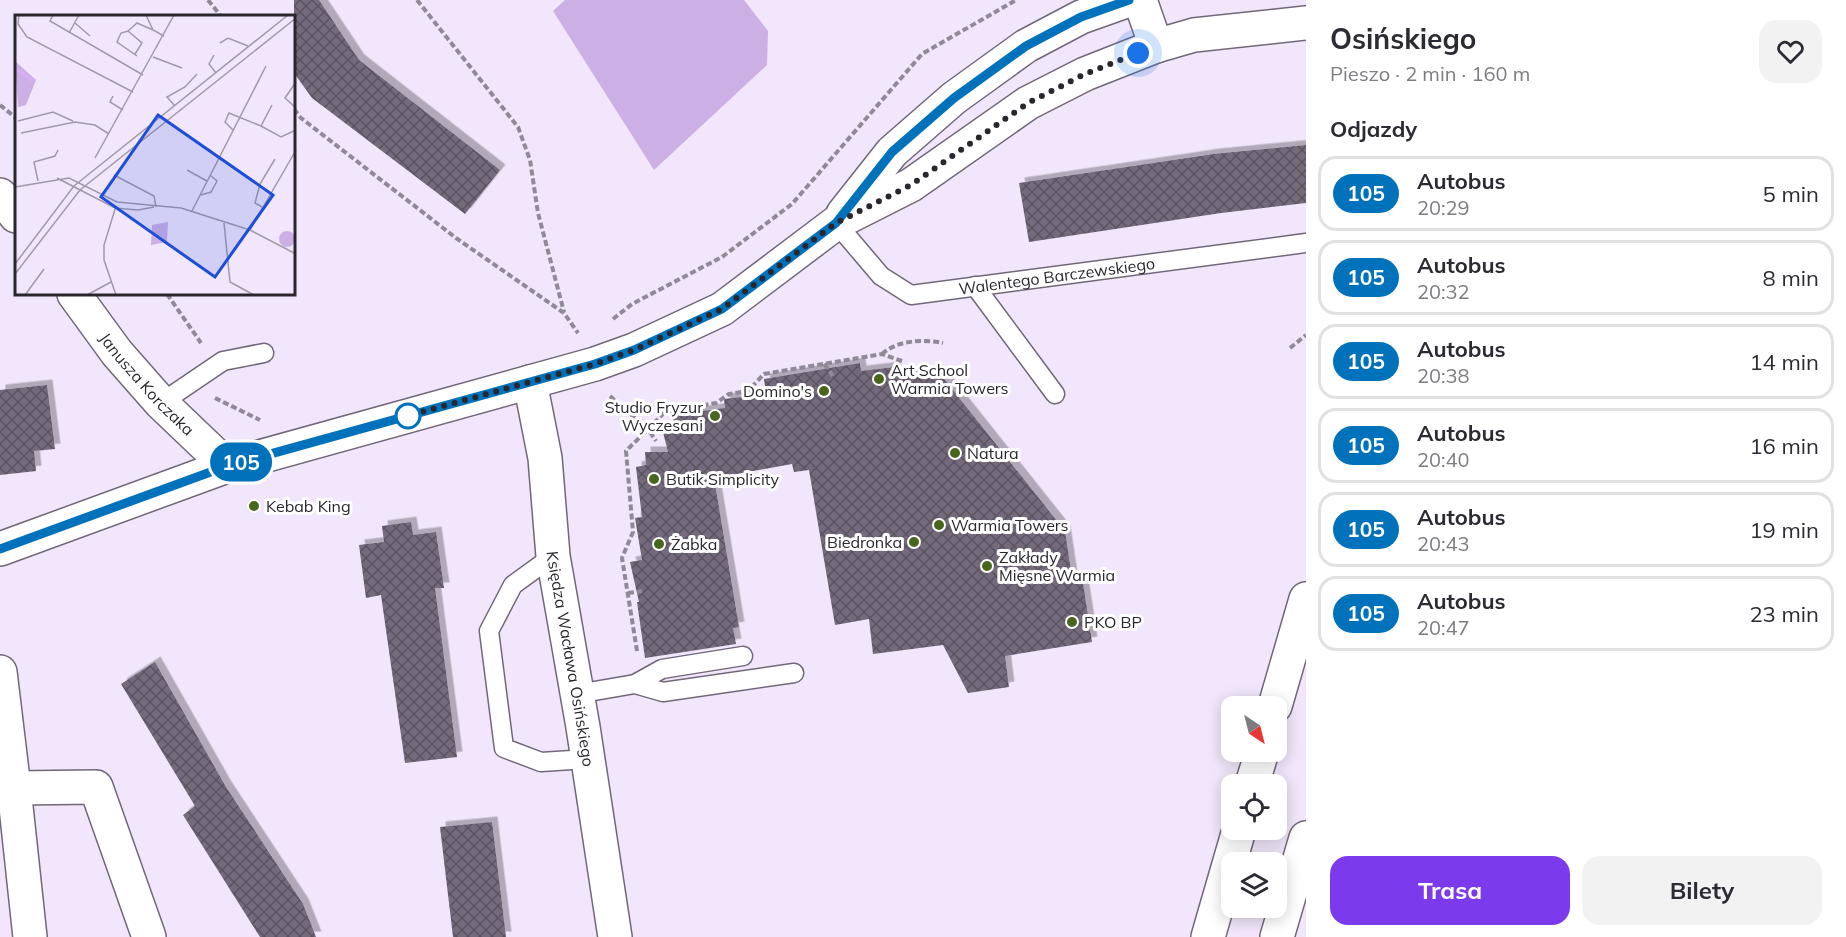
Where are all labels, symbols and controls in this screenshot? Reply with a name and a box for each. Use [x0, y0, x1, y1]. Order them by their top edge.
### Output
inset map [15, 15, 296, 296]
button: heart [1759, 20, 1822, 83]
text: Osińskiego [1330, 21, 1476, 56]
your location [1123, 38, 1153, 68]
text: Pieszo · 2 min · 160 m [1330, 61, 1530, 86]
text: Odjazdy [1330, 115, 1417, 143]
text: Autobus [1417, 167, 1506, 195]
text: 105 [1347, 180, 1385, 206]
text: 5 min [1763, 180, 1819, 208]
text: 20:29 [1417, 195, 1470, 220]
text: Autobus [1417, 251, 1506, 279]
street label: Walentego Barczewskiego [957, 253, 1156, 299]
text: 105 [1347, 264, 1385, 290]
text: 8 min [1763, 264, 1819, 292]
text: 20:32 [1417, 279, 1470, 304]
street label: Janusza Korczaka [95, 329, 198, 439]
text: Autobus [1417, 335, 1506, 363]
text: 105 [1347, 348, 1385, 374]
text: 14 min [1749, 348, 1819, 376]
place label: Art School Warmia Towers [891, 360, 1009, 398]
text: 20:38 [1417, 363, 1470, 388]
marker: Art School Warmia Towers [872, 372, 886, 386]
place label: Domino's [743, 381, 812, 401]
marker: Domino's [817, 384, 831, 398]
place label: Studio Fryzur Wyczesani [605, 397, 703, 435]
unlabelled marker [395, 403, 421, 429]
marker: Studio Fryzur Wyczesani [708, 409, 722, 423]
text: Autobus [1417, 419, 1506, 447]
text: 105 [1347, 432, 1385, 458]
text: 16 min [1749, 432, 1819, 460]
line badge: 105 [206, 442, 276, 482]
place label: Natura [967, 443, 1019, 463]
marker: Natura [948, 446, 962, 460]
text: 20:40 [1417, 447, 1470, 472]
text: 105 [222, 449, 260, 475]
place label: Butik Simplicity [666, 469, 779, 489]
marker: Butik Simplicity [647, 472, 661, 486]
place label: Kebab King [266, 496, 351, 516]
marker: Kebab King [247, 499, 261, 513]
text: Autobus [1417, 503, 1506, 531]
place label: Warmia Towers [951, 515, 1069, 535]
text: 105 [1347, 516, 1385, 542]
text: 19 min [1749, 516, 1819, 544]
marker: Warmia Towers [932, 518, 946, 532]
text: 20:43 [1417, 531, 1470, 556]
place label: Biedronka [827, 532, 902, 552]
place label: Żabka [671, 534, 717, 554]
marker: Biedronka [907, 535, 921, 549]
marker: Żabka [652, 537, 666, 551]
place label: Zakłady Mięsne Warmia [999, 547, 1115, 585]
street label: Księdza Wacława Osińskiego [543, 550, 599, 768]
marker: Zakłady Mięsne Warmia [980, 559, 994, 573]
text: Autobus [1417, 587, 1506, 615]
text: 105 [1347, 600, 1385, 626]
text: 23 min [1749, 600, 1819, 628]
place label: PKO BP [1084, 612, 1142, 632]
marker: PKO BP [1065, 615, 1079, 629]
text: 20:47 [1417, 615, 1470, 640]
north arrow [1221, 696, 1287, 762]
map controls [1221, 696, 1287, 918]
button: locate [1221, 774, 1287, 840]
button: layers [1221, 852, 1287, 918]
button: Trasa [1330, 856, 1570, 925]
button: Bilety [1582, 856, 1822, 925]

